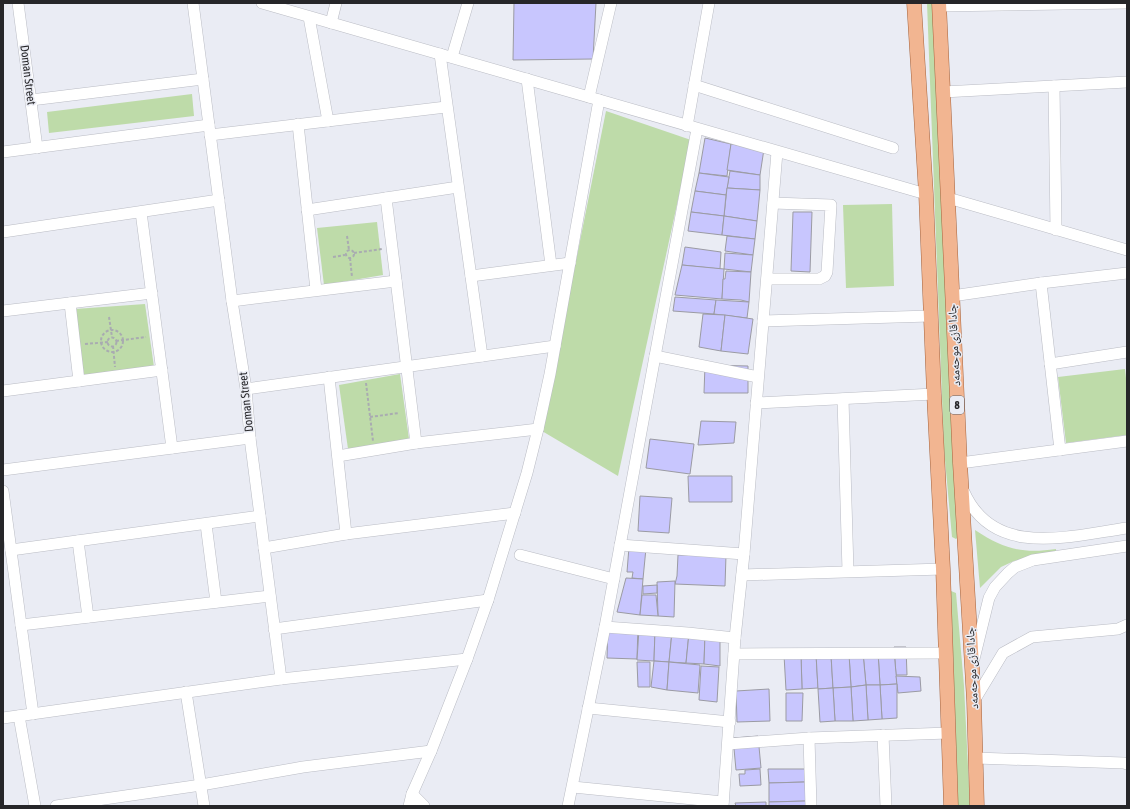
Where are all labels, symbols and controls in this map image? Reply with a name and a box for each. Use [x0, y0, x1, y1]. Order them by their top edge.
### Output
street label: Doman Street [17, 44, 39, 106]
street label: جادا قازی موحەمەد [945, 303, 963, 386]
street label: Doman Street [236, 371, 256, 433]
road number: 8 [950, 396, 964, 414]
street label: جادا قازی موحەمەد [963, 626, 981, 709]

